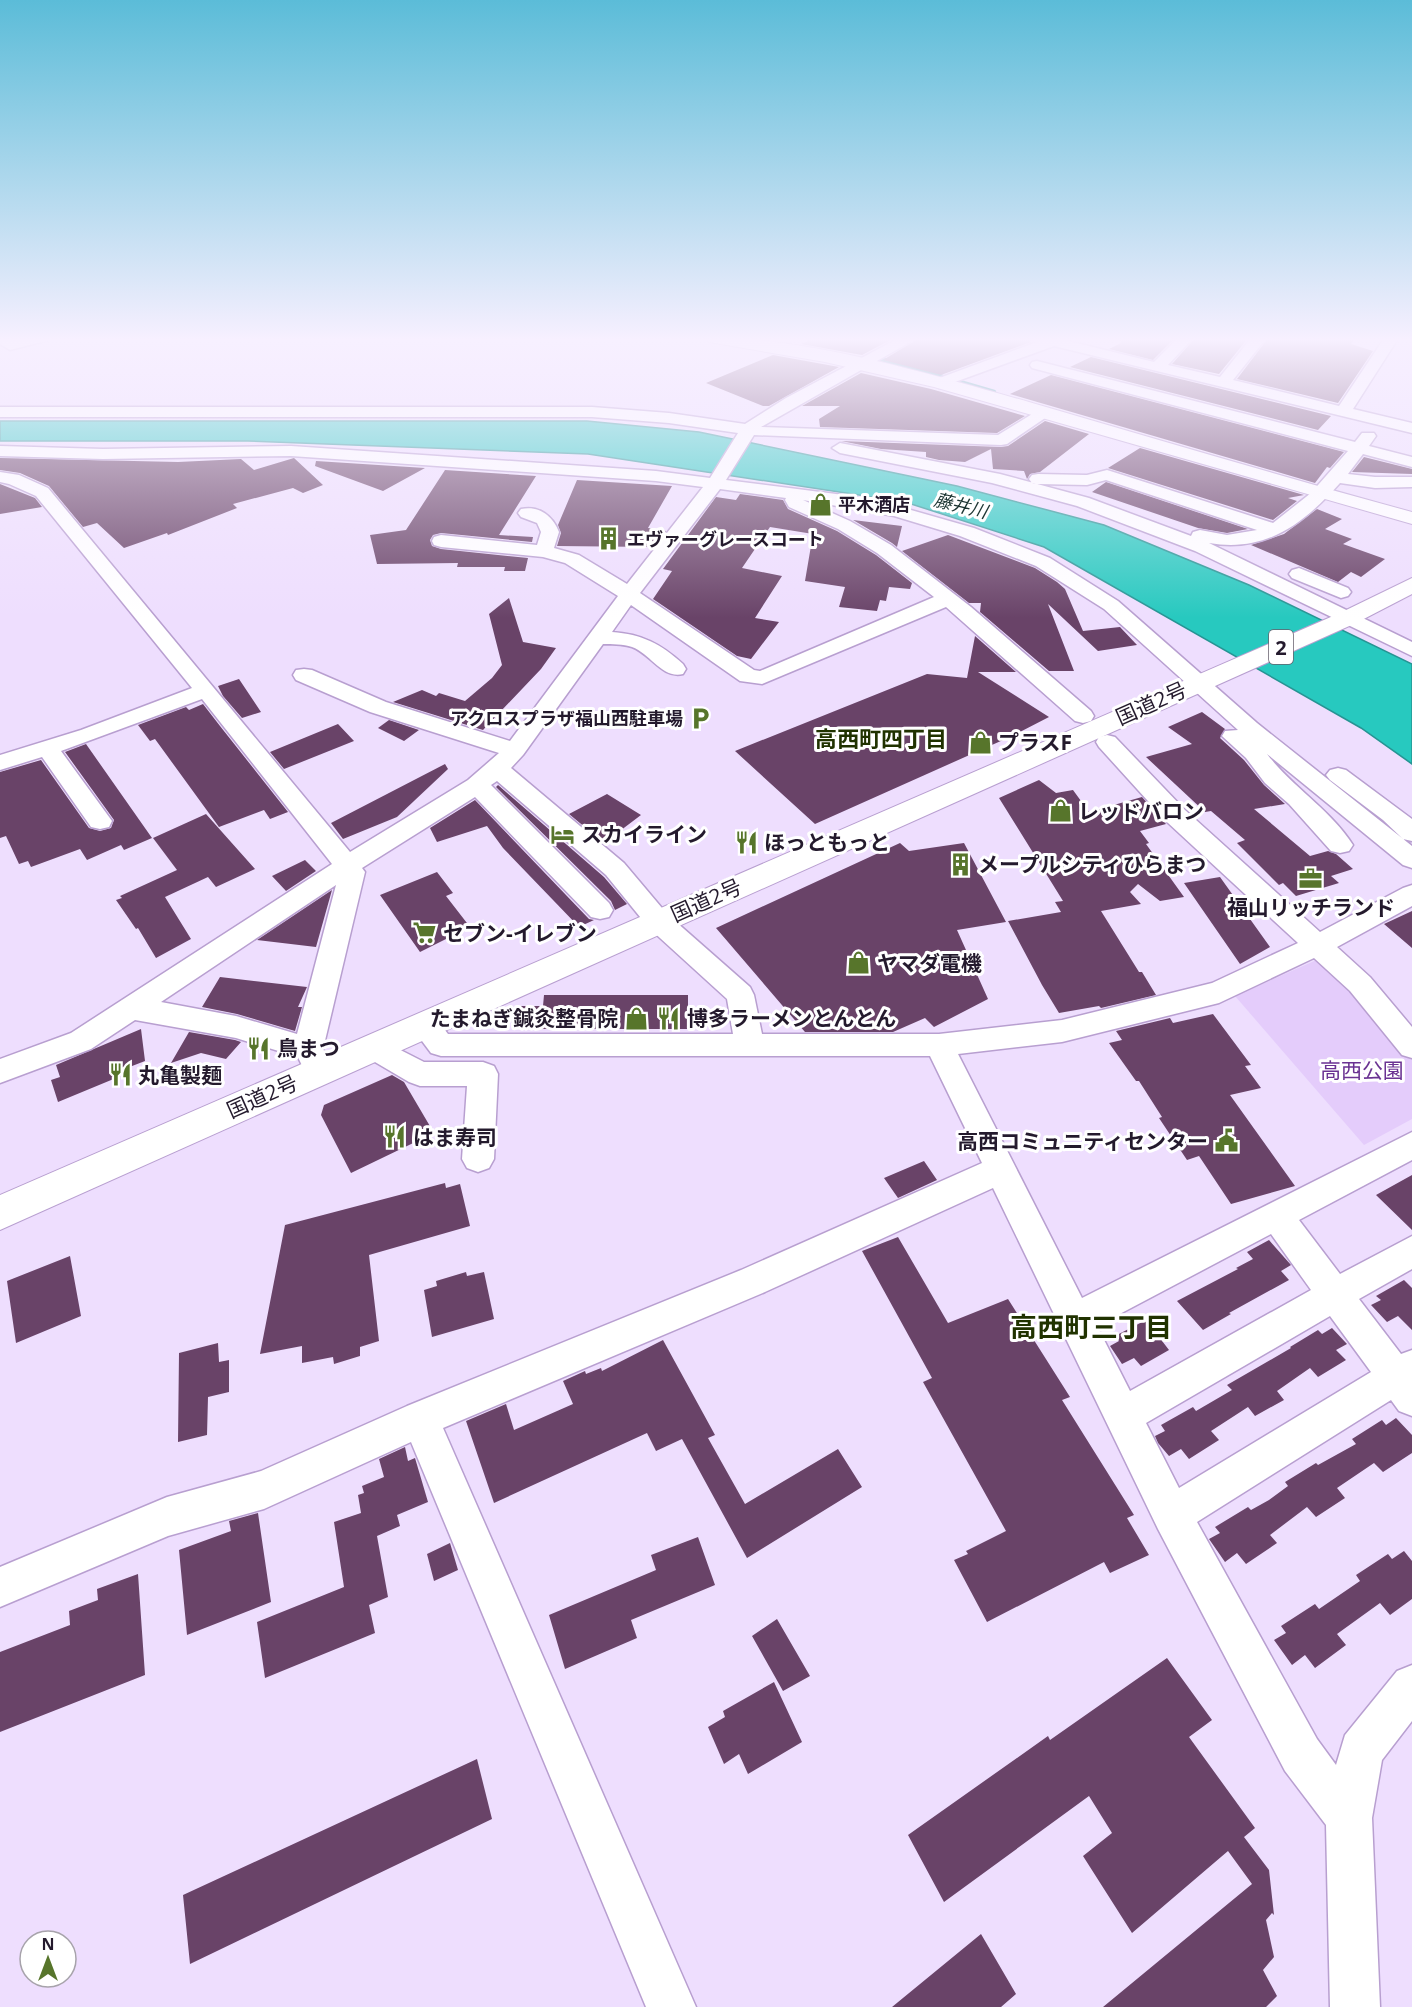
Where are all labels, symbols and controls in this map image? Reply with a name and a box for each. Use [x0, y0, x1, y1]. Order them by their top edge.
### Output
water label: 藤井川 [932, 487, 992, 524]
shop icon: 平木酒店 [807, 491, 833, 517]
place label: 平木酒店 [838, 492, 910, 516]
building icon: エヴァーグレースコート [596, 526, 622, 552]
place label: エヴァーグレースコート [627, 527, 824, 551]
road number: 2 [1269, 630, 1293, 664]
street label: 国道2号 [1111, 675, 1191, 731]
parking icon: アクロスプラザ福山西駐車場 [688, 705, 714, 731]
place label: アクロスプラザ福山西駐車場 [450, 706, 683, 730]
district label: 高西町四丁目 [815, 723, 947, 753]
place label: プラスF [998, 728, 1072, 756]
shop icon: プラスF [967, 729, 993, 755]
place label: レッドバロン [1078, 797, 1204, 825]
shop icon: レッドバロン [1047, 798, 1073, 824]
place label: スカイライン [581, 820, 707, 848]
hotel icon: スカイライン [550, 821, 576, 847]
place label: ほっともっと [764, 828, 890, 856]
restaurant icon: ほっともっと [733, 829, 759, 855]
place label: メープルシティひらまつ [978, 850, 1206, 878]
building icon: メープルシティひらまつ [947, 851, 973, 877]
office icon: 福山リッチランド [1298, 866, 1324, 892]
street label: 国道2号 [666, 872, 746, 928]
place label: 福山リッチランド [1227, 893, 1395, 921]
place label: セブン-イレブン [443, 919, 597, 947]
supermarket icon: セブン-イレブン [412, 920, 438, 946]
place label: ヤマダ電機 [877, 949, 982, 977]
shop icon: ヤマダ電機 [846, 950, 872, 976]
place label: たまねぎ鍼灸整骨院 [430, 1004, 618, 1032]
place label: 博多ラーメンとんとん [687, 1004, 896, 1032]
shop icon: たまねぎ鍼灸整骨院 [623, 1005, 649, 1031]
restaurant icon: 博多ラーメンとんとん [656, 1005, 682, 1031]
place label: 鳥まつ [277, 1034, 340, 1062]
restaurant icon: 鳥まつ [246, 1035, 272, 1061]
park label: 高西公園 [1320, 1056, 1404, 1084]
place label: 丸亀製麺 [138, 1061, 222, 1089]
restaurant icon: 丸亀製麺 [107, 1062, 133, 1088]
street label: 国道2号 [222, 1068, 302, 1124]
place label: はま寿司 [413, 1123, 497, 1151]
restaurant icon: はま寿司 [382, 1124, 408, 1150]
place label: 高西コミュニティセンター [957, 1127, 1208, 1155]
public building icon: 高西コミュニティセンター [1213, 1128, 1239, 1154]
district label: 高西町三丁目 [1010, 1308, 1172, 1345]
north arrow [18, 1929, 78, 1989]
text: N [41, 1933, 55, 1955]

